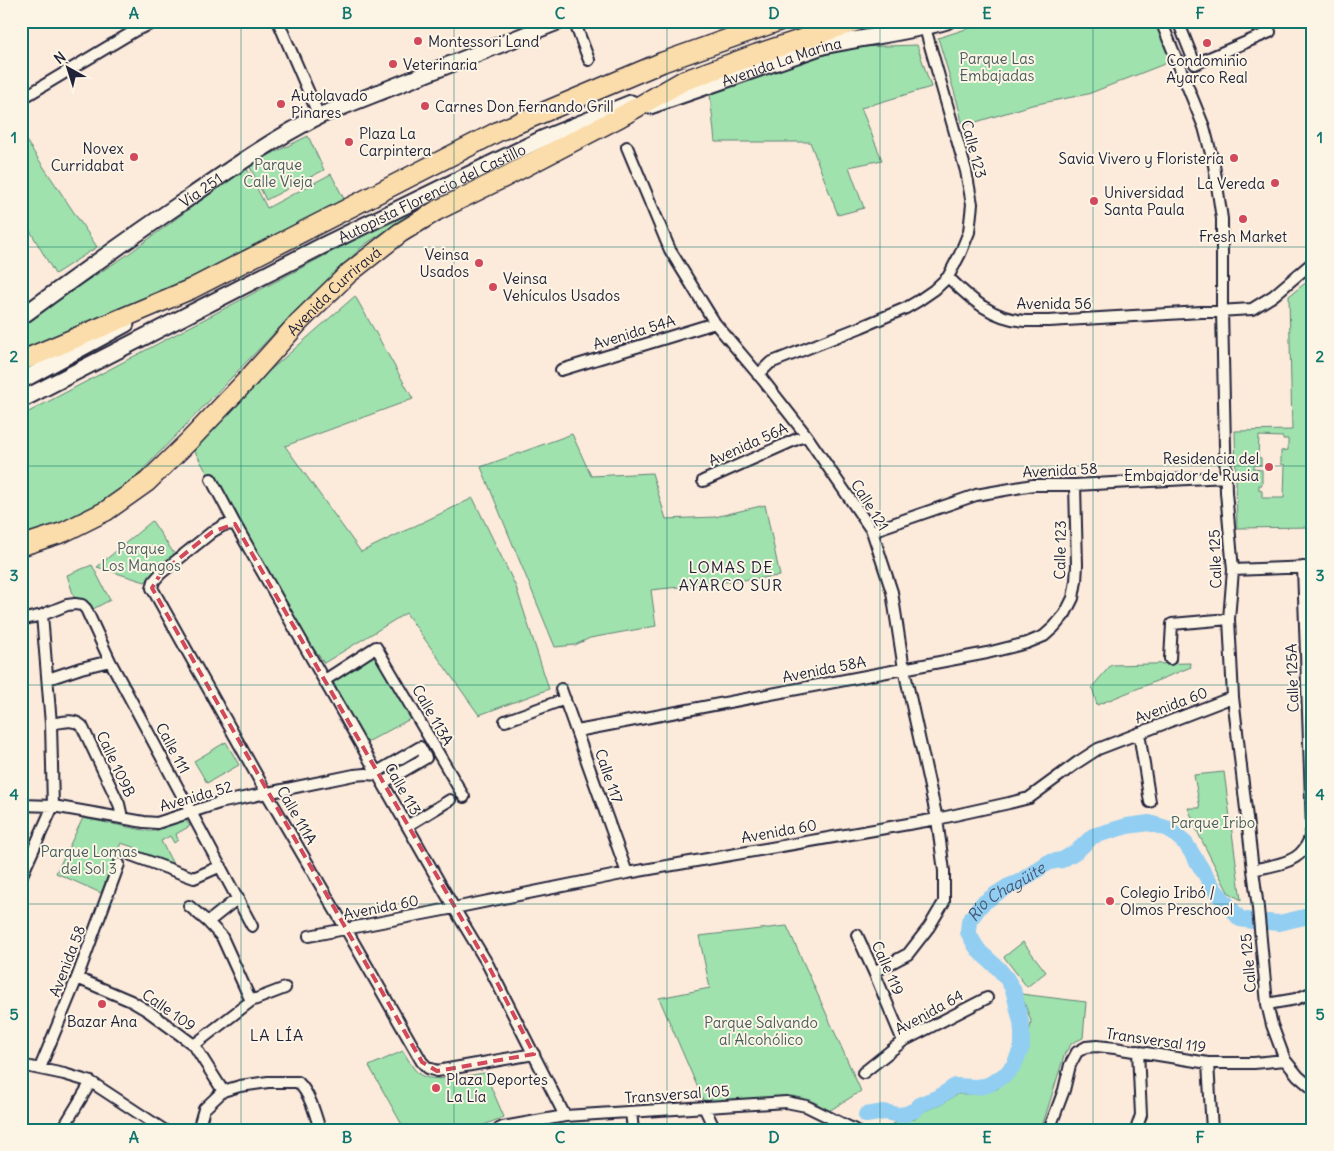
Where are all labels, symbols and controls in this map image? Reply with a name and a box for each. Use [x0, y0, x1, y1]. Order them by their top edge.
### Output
text: A [129, 3, 139, 23]
text: B [342, 3, 353, 23]
text: C [555, 3, 566, 23]
text: D [768, 3, 780, 23]
text: E [982, 3, 992, 23]
text: F [1195, 3, 1205, 23]
place label: Montessori Land [428, 32, 539, 51]
street label: Avenida La Marina [719, 33, 844, 90]
marker: Montessori Land [412, 35, 424, 47]
marker: Condominio Ayarco Real [1201, 37, 1213, 49]
north arrow [42, 42, 92, 92]
text: N [50, 48, 69, 68]
park label: Parque Las Embajadas [959, 49, 1035, 85]
place label: Condominio Ayarco Real [1166, 51, 1248, 87]
place label: Veterinaria [403, 55, 478, 74]
marker: Veterinaria [387, 58, 399, 70]
place label: Autolavado Pinares [291, 86, 368, 122]
place label: Carnes Don Fernando Grill [435, 97, 614, 116]
marker: Autolavado Pinares [275, 98, 287, 110]
marker: Carnes Don Fernando Grill [419, 100, 431, 112]
street label: Calle 123 [957, 118, 991, 180]
place label: Plaza La Carpintera [359, 124, 432, 160]
text: 1 [11, 127, 17, 147]
text: 1 [1317, 127, 1323, 147]
marker: Plaza La Carpintera [343, 136, 355, 148]
place label: Novex Curridabat [51, 139, 125, 175]
street label: Autopista Florencio del Castillo [335, 139, 529, 246]
place label: Savia Vivero y Floristería [1059, 149, 1224, 168]
marker: Novex Curridabat [128, 151, 140, 163]
marker: Savia Vivero y Floristería [1228, 152, 1240, 164]
park label: Parque Calle Vieja [243, 155, 313, 191]
street label: Vía 251 [175, 168, 226, 211]
place label: La Vereda [1197, 174, 1265, 193]
marker: La Vereda [1269, 177, 1281, 189]
place label: Universidad Santa Paula [1104, 183, 1185, 219]
marker: Universidad Santa Paula [1088, 195, 1100, 207]
marker: Fresh Market [1237, 213, 1249, 225]
place label: Fresh Market [1199, 227, 1287, 246]
street label: Avenida Curriravá [282, 242, 385, 339]
place label: Veinsa Usados [420, 245, 469, 281]
marker: Veinsa Usados [473, 257, 485, 269]
place label: Veinsa Vehículos Usados [503, 269, 620, 305]
marker: Veinsa Vehículos Usados [487, 281, 499, 293]
street label: Avenida 56 [1016, 294, 1092, 313]
street label: Avenida 54A [591, 310, 678, 353]
text: 2 [10, 346, 19, 366]
text: 2 [1316, 346, 1325, 366]
street label: Avenida 56A [705, 418, 791, 470]
place label: Residencia del Embajador de Rusia [1124, 449, 1259, 485]
street label: Avenida 58 [1022, 459, 1098, 481]
marker: Residencia del Embajador de Rusia [1263, 461, 1275, 473]
street label: Calle 121 [847, 476, 893, 534]
street label: Calle 123 [1050, 520, 1070, 580]
street label: Calle 125 [1204, 529, 1226, 589]
park label: Parque Los Mangos [101, 539, 181, 575]
district label: LOMAS DE AYARCO SUR [679, 557, 783, 595]
text: 3 [9, 565, 19, 585]
text: 3 [1315, 565, 1325, 585]
street label: Calle 125A [1281, 643, 1303, 713]
street label: Avenida 58A [781, 652, 868, 686]
street label: Calle 113A [408, 681, 458, 749]
street label: Avenida 60 [1132, 682, 1210, 728]
street label: Calle 111 [152, 719, 194, 777]
street label: Calle 109B [92, 728, 140, 800]
street label: Calle 117 [591, 746, 627, 806]
street label: Calle 113 [380, 760, 426, 818]
street label: Avenida 52 [157, 777, 235, 815]
street label: Calle 111A [273, 782, 321, 848]
text: 4 [9, 784, 19, 804]
text: 4 [1315, 784, 1325, 804]
park label: Parque Iribo [1171, 813, 1255, 832]
street label: Avenida 60 [740, 815, 818, 847]
park label: Parque Lomas del Sol 3 [41, 842, 138, 878]
water label: Río Chagüite [962, 857, 1050, 925]
place label: Colegio Iribó / Olmos Preschool [1120, 883, 1233, 919]
street label: Avenida 60 [342, 890, 420, 924]
marker: Colegio Iribó / Olmos Preschool [1104, 895, 1116, 907]
street label: Avenida 58 [45, 923, 89, 999]
street label: Calle 125 [1236, 933, 1260, 993]
street label: Calle 119 [868, 938, 908, 998]
street label: Calle 109 [139, 985, 199, 1035]
street label: Avenida 64 [891, 985, 967, 1039]
marker: Bazar Ana [96, 998, 108, 1010]
text: 5 [9, 1004, 19, 1024]
text: 5 [1315, 1004, 1325, 1024]
place label: Bazar Ana [67, 1012, 138, 1031]
park label: Parque Salvando al Alcohólico [704, 1013, 818, 1049]
street label: Transversal 119 [1105, 1024, 1207, 1056]
district label: LA LÍA [250, 1025, 304, 1045]
place label: Plaza Deportes La Lía [446, 1070, 548, 1106]
street label: Transversal 105 [624, 1081, 730, 1107]
marker: Plaza Deportes La Lía [430, 1082, 442, 1094]
text: A [129, 1127, 139, 1147]
text: B [342, 1127, 353, 1147]
text: C [555, 1127, 566, 1147]
text: D [768, 1127, 780, 1147]
text: E [982, 1127, 992, 1147]
text: F [1195, 1127, 1205, 1147]

